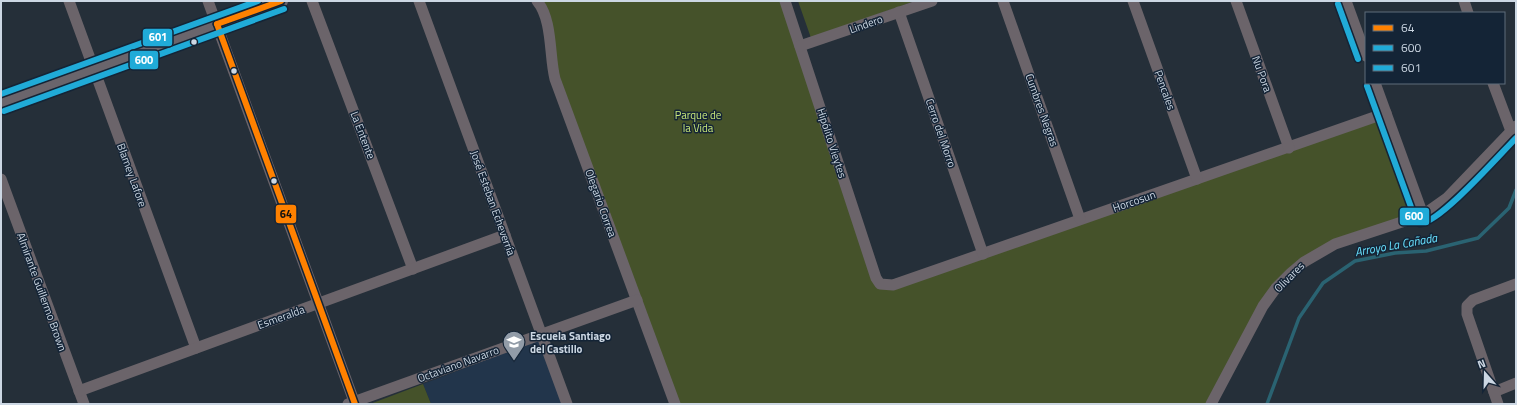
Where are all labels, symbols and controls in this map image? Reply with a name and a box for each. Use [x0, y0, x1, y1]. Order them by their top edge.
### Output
street label: Lindero [847, 11, 885, 37]
legend [1365, 12, 1505, 84]
text: 64 [1401, 18, 1415, 37]
line badge: 601 [142, 28, 173, 47]
text: 601 [149, 29, 167, 45]
unlabelled marker [189, 37, 199, 47]
text: 600 [1401, 38, 1421, 57]
line badge: 600 [129, 50, 159, 70]
text: 600 [135, 52, 153, 68]
street label: Nu Pora [1248, 54, 1276, 95]
text: 601 [1401, 58, 1421, 77]
unlabelled marker [229, 66, 239, 76]
street label: Pencales [1150, 68, 1180, 112]
street label: Cumbres Negras [1021, 71, 1063, 149]
street label: Cerro del Morro [922, 96, 960, 170]
street label: Hipólito Vieytes [813, 106, 851, 180]
park label: Parque de la Vida [675, 107, 722, 136]
street label: La Entente [347, 109, 380, 162]
street label: Blamey Lafore [113, 141, 151, 209]
street label: José Esteban Echeverría [467, 148, 520, 258]
street label: Olegario Correa [581, 167, 621, 240]
unlabelled marker [269, 176, 279, 186]
street label: Horcosun [1110, 186, 1158, 216]
line badge: 64 [275, 204, 297, 224]
text: 64 [280, 206, 292, 222]
line badge: 600 [1399, 207, 1430, 226]
text: 600 [1405, 208, 1423, 224]
water label: Arroyo La Cañada [1353, 228, 1440, 261]
street label: Almirante Guillermo Brown [13, 230, 71, 354]
street label: Olivares [1270, 258, 1308, 296]
street label: Esmeralda [255, 301, 307, 333]
place label: Escuela Santiago del Castillo [530, 328, 611, 357]
school or university icon: Escuela Santiago del Castillo [501, 329, 527, 362]
street label: Octaviano Navarro [415, 342, 501, 386]
north arrow [1465, 353, 1505, 393]
text: N [1475, 355, 1488, 372]

